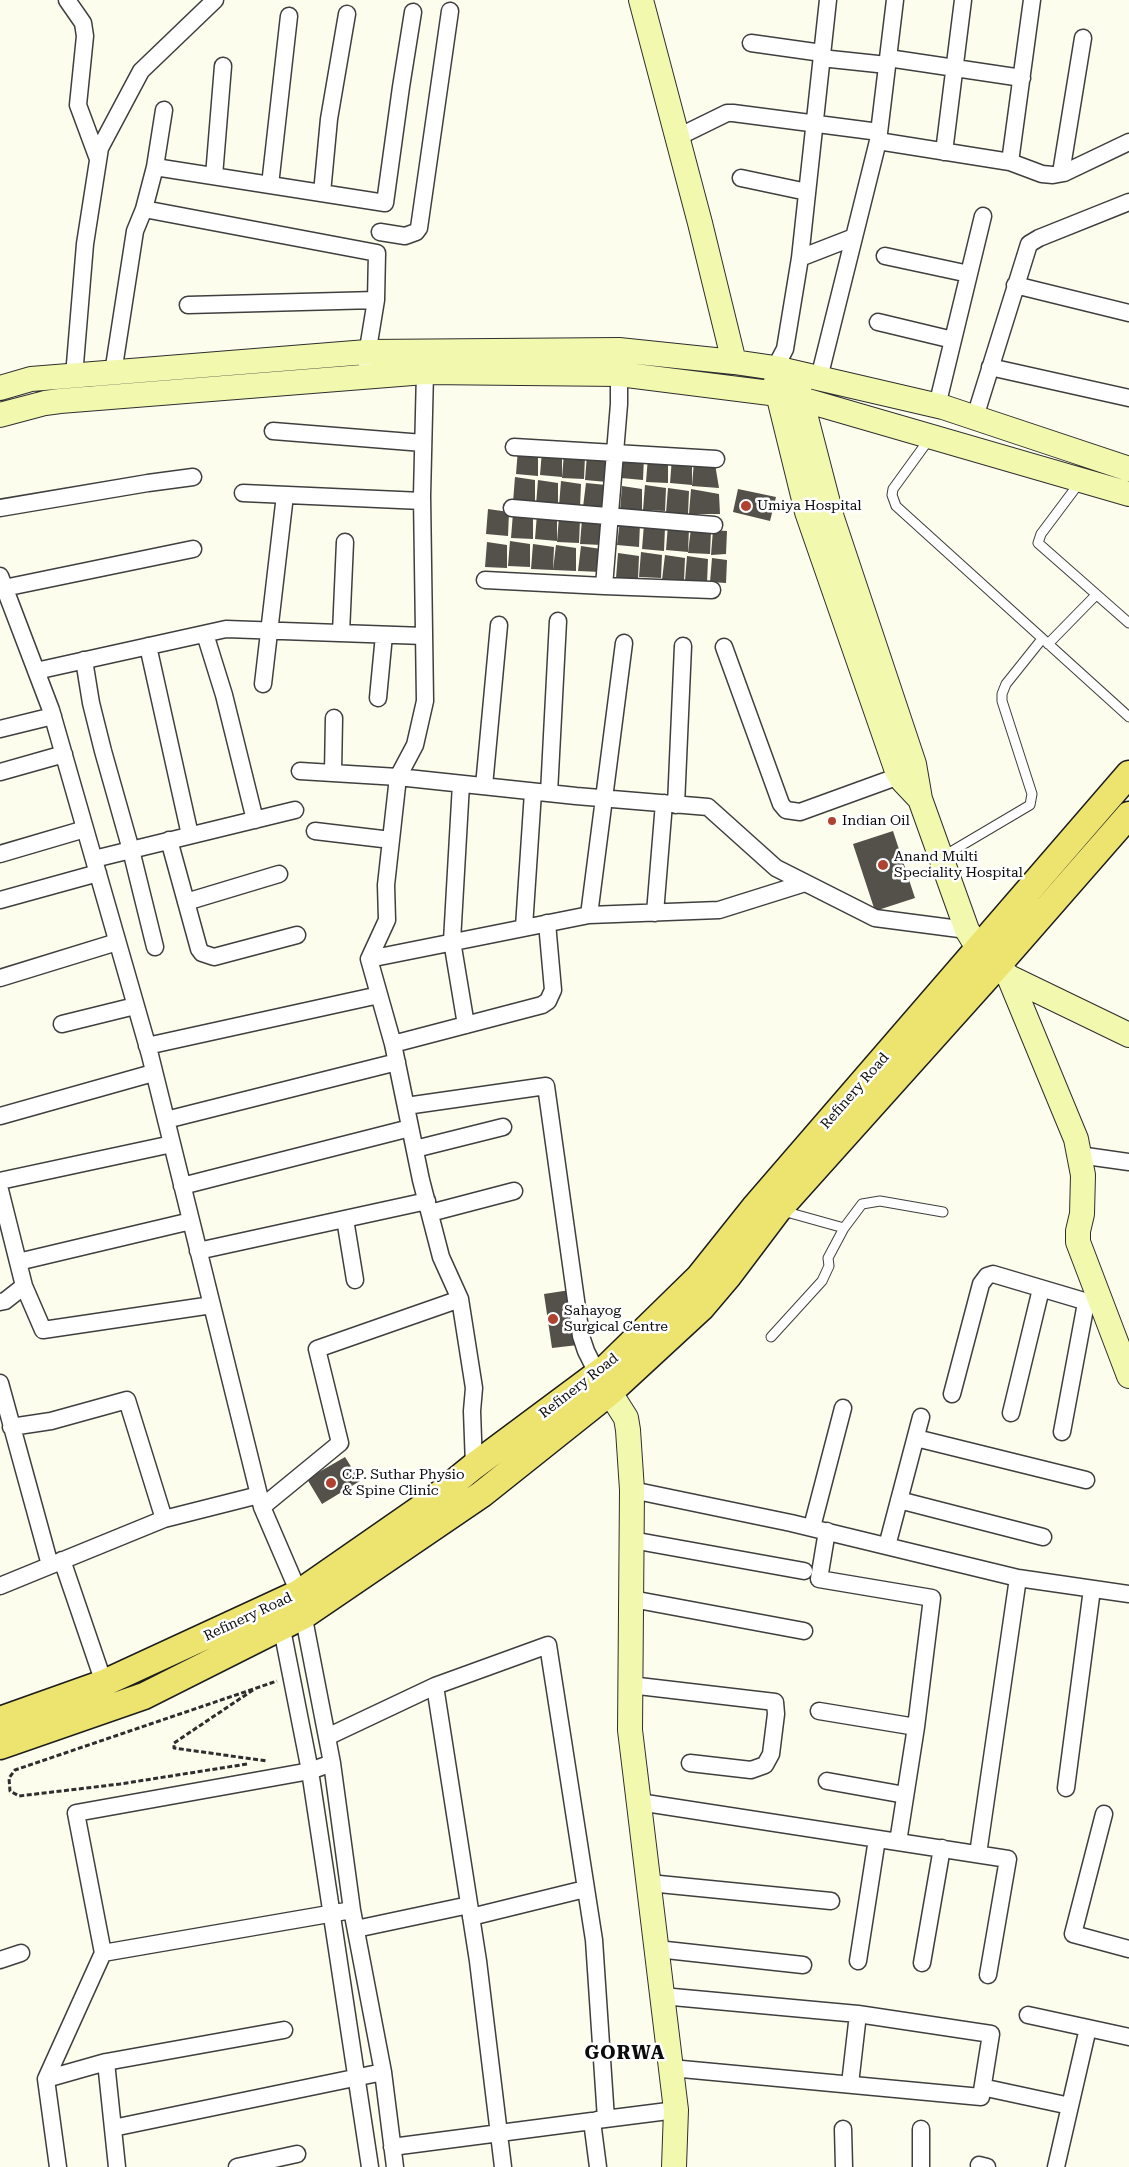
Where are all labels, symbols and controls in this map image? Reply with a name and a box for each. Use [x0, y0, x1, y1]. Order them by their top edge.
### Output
place label: Umiya Hospital [757, 498, 862, 514]
marker: Umiya Hospital [739, 499, 753, 513]
place label: Indian Oil [842, 813, 910, 829]
marker: Indian Oil [826, 815, 838, 827]
place label: Anand Multi Speciality Hospital [894, 849, 1023, 882]
marker: Anand Multi Speciality Hospital [876, 858, 890, 872]
street label: Refinery Road [817, 1049, 893, 1133]
place label: Sahayog Surgical Centre [564, 1303, 668, 1335]
marker: Sahayog Surgical Centre [546, 1312, 560, 1326]
street label: Refinery Road [536, 1350, 622, 1422]
place label: C.P. Suthar Physio & Spine Clinic [342, 1467, 465, 1500]
marker: C.P. Suthar Physio & Spine Clinic [324, 1476, 338, 1490]
street label: Refinery Road [201, 1589, 295, 1645]
district label: GORWA [584, 2042, 666, 2064]

